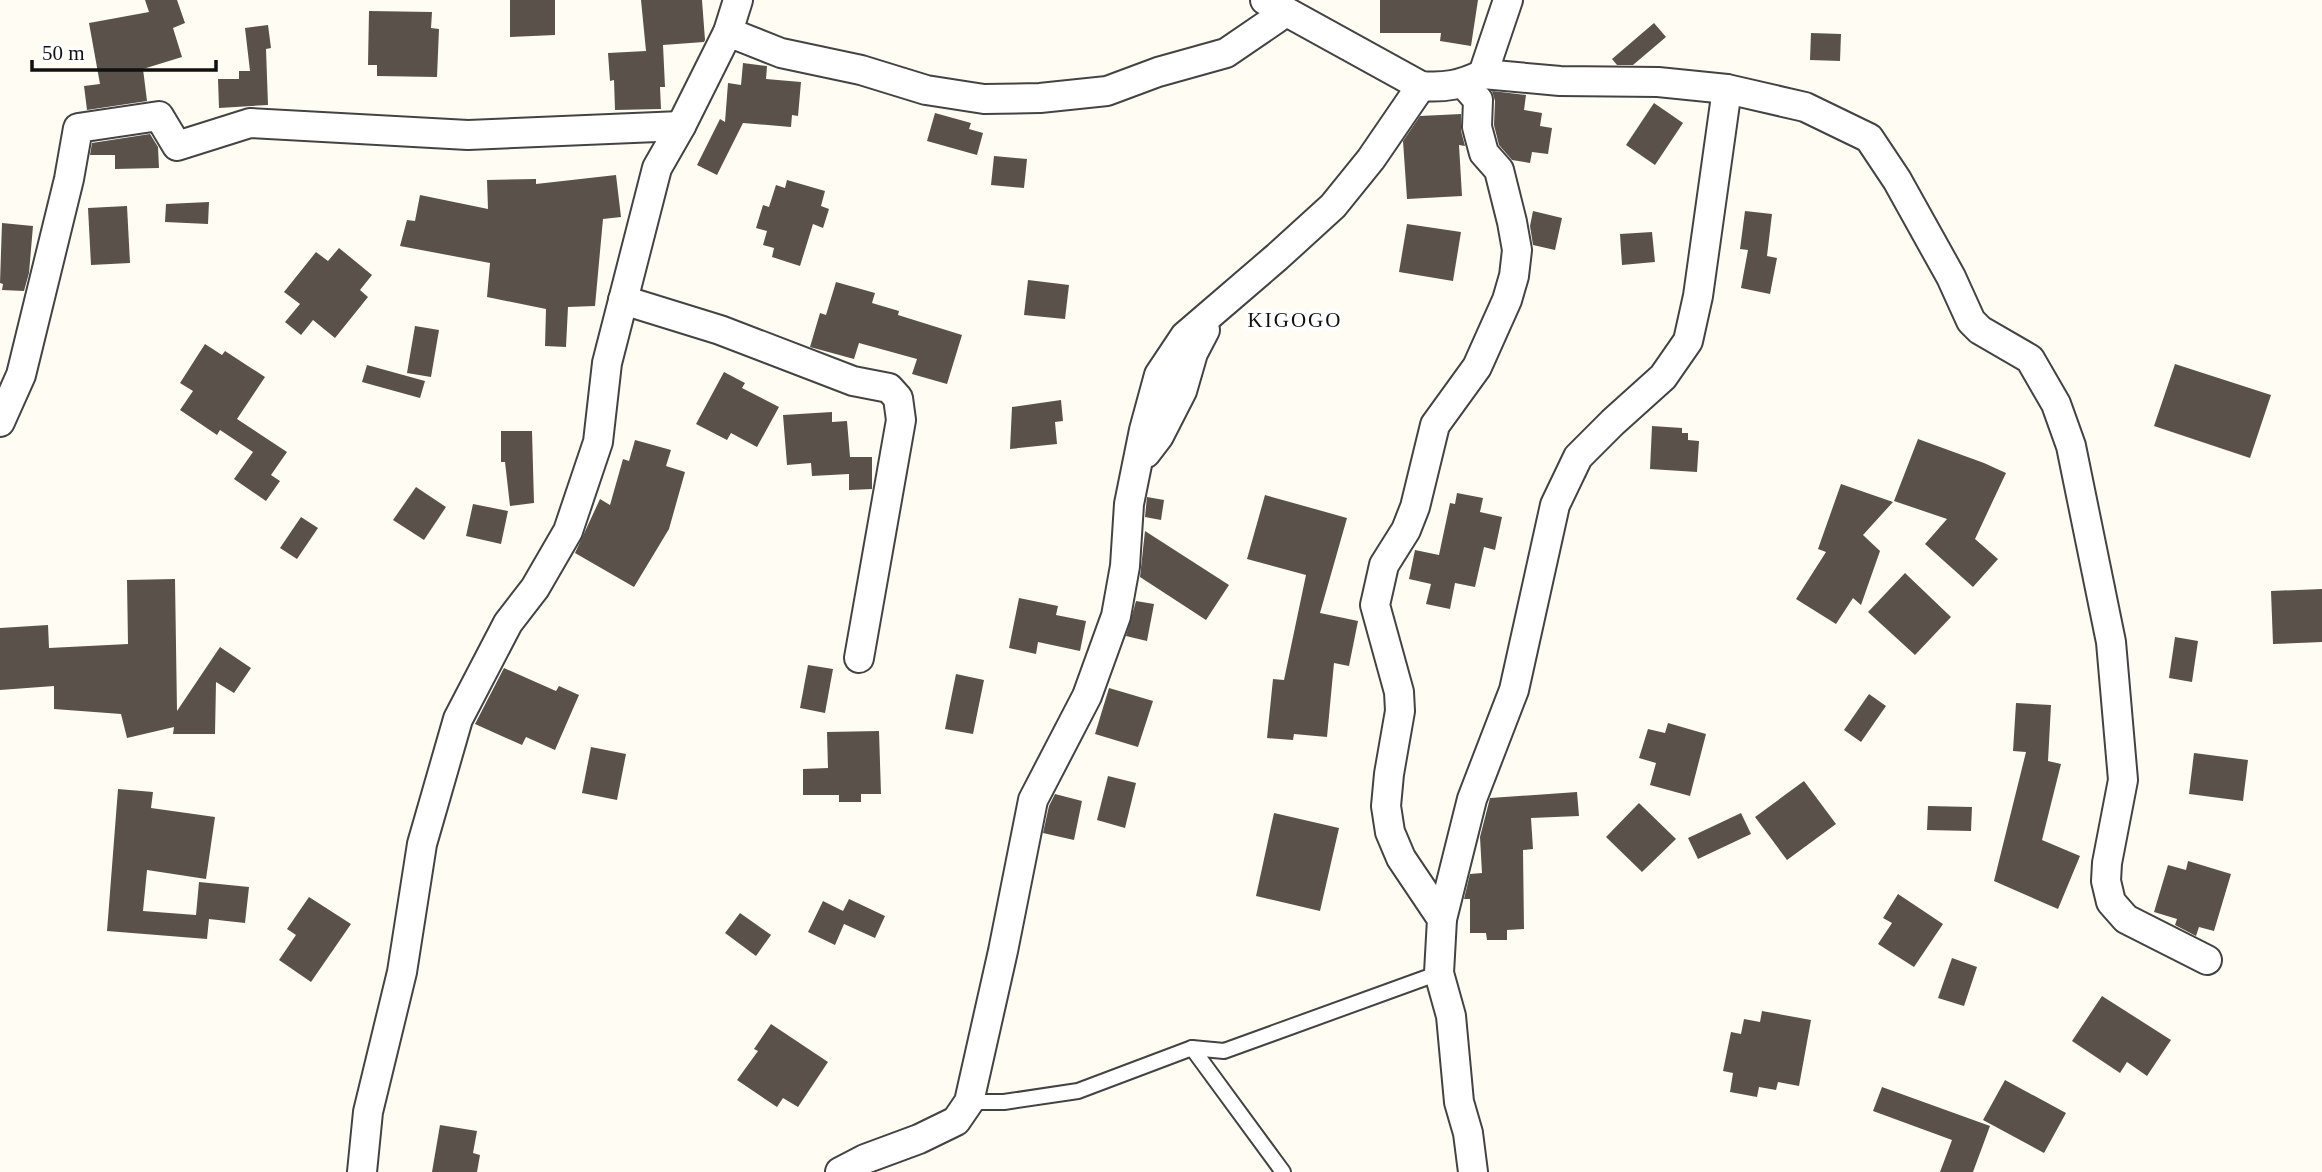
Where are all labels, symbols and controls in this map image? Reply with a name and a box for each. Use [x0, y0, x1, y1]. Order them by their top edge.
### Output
scale bar [32, 28, 215, 72]
text: 50 m [42, 41, 85, 65]
district label: KIGOGO [1248, 308, 1342, 332]

